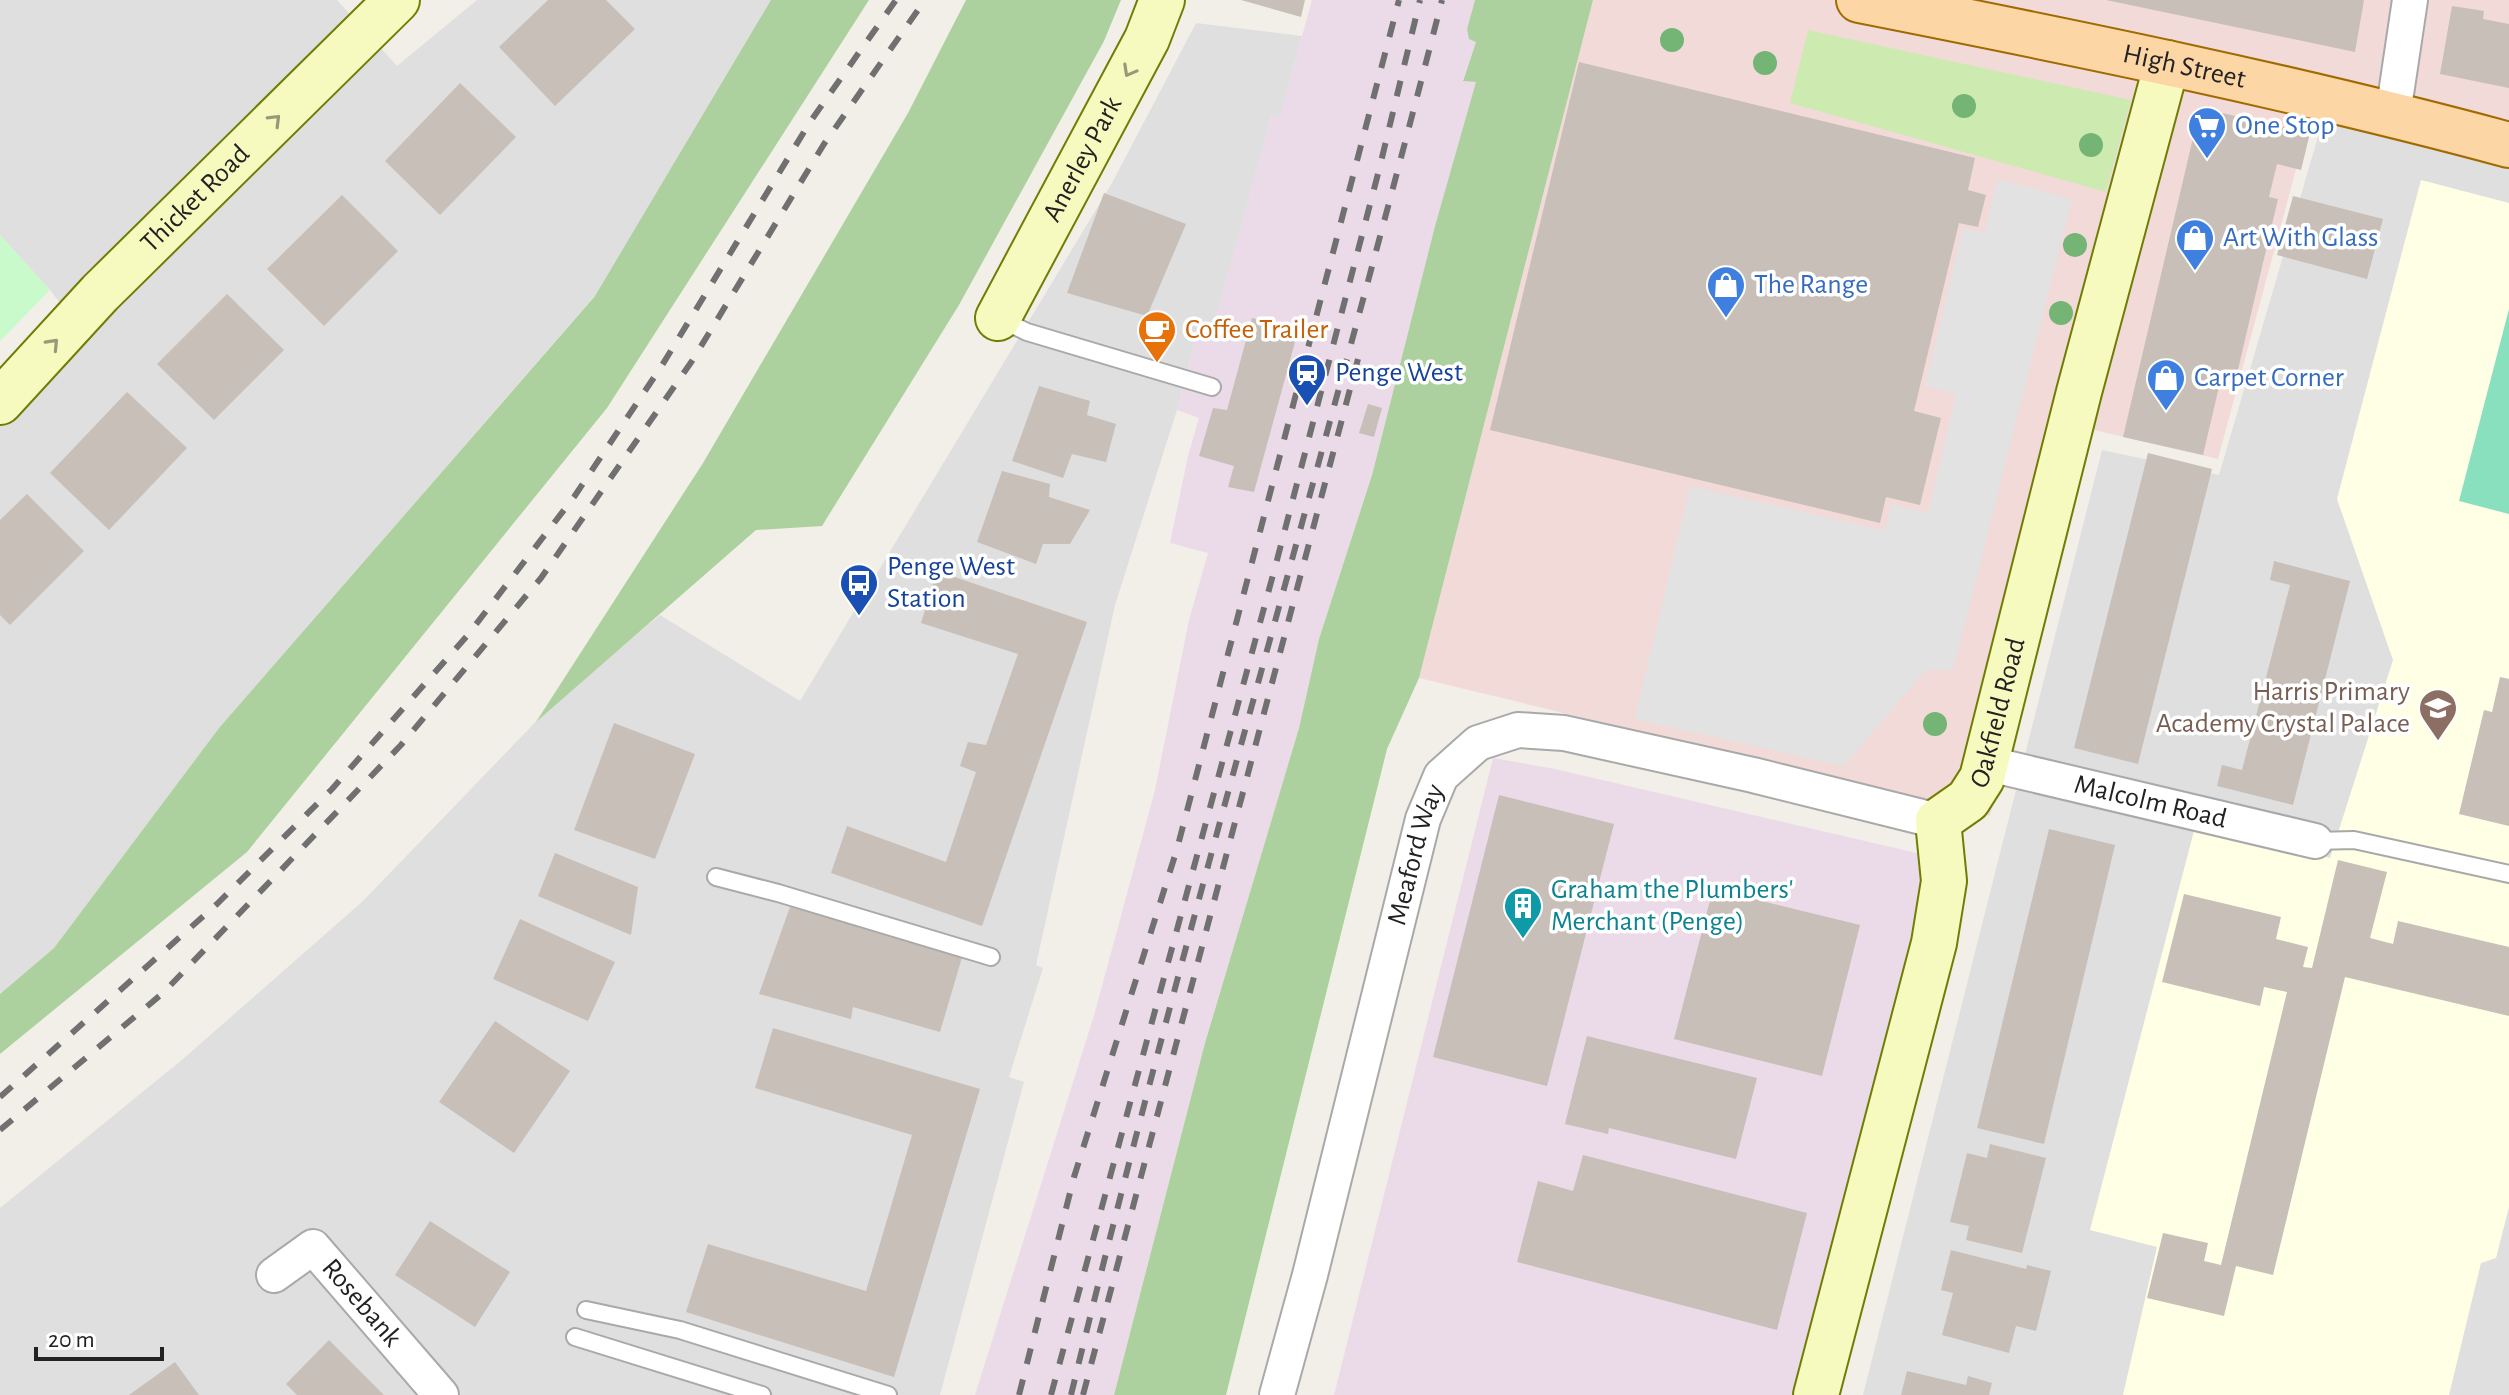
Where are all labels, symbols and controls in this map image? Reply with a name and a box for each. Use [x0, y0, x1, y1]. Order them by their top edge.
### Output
street label: High Street [2120, 40, 2248, 94]
one-way arrow [1124, 62, 1139, 77]
street label: Anerley Park [1038, 92, 1128, 226]
supermarket icon: One Stop [2186, 105, 2228, 160]
place label: One Stop [2235, 112, 2335, 140]
one-way arrow [266, 114, 280, 129]
street label: Thicket Road [136, 140, 255, 258]
shop icon: Art With Glass [2174, 217, 2216, 272]
place label: Art With Glass [2223, 224, 2379, 252]
shop icon: The Range [1705, 264, 1747, 319]
place label: The Range [1754, 271, 1868, 299]
cafe icon: Coffee Trailer [1136, 309, 1178, 364]
place label: Coffee Trailer [1185, 316, 1328, 344]
one-way arrow [43, 339, 57, 354]
station icon: Penge West [1286, 352, 1328, 407]
shop icon: Carpet Corner [2145, 357, 2187, 412]
place label: Penge West [1335, 359, 1463, 387]
place label: Carpet Corner [2194, 364, 2344, 392]
place label: Penge West Station [887, 553, 1015, 613]
bus stop icon: Penge West Station [838, 562, 880, 617]
street label: Oakfield Road [1965, 635, 2031, 794]
place label: Harris Primary Academy Crystal Palace [2156, 678, 2410, 738]
school or university icon: Harris Primary Academy Crystal Palace [2417, 687, 2459, 742]
street label: Malcolm Road [2071, 771, 2230, 834]
street label: Meaford Way [1383, 780, 1450, 928]
place label: Graham the Plumbers' Merchant (Penge) [1551, 876, 1793, 936]
building icon: Graham the Plumbers' Merchant (Penge) [1502, 885, 1544, 940]
street label: Rosebank [316, 1254, 407, 1352]
scale bar [36, 1311, 162, 1361]
text: 20 m [48, 1328, 95, 1352]

